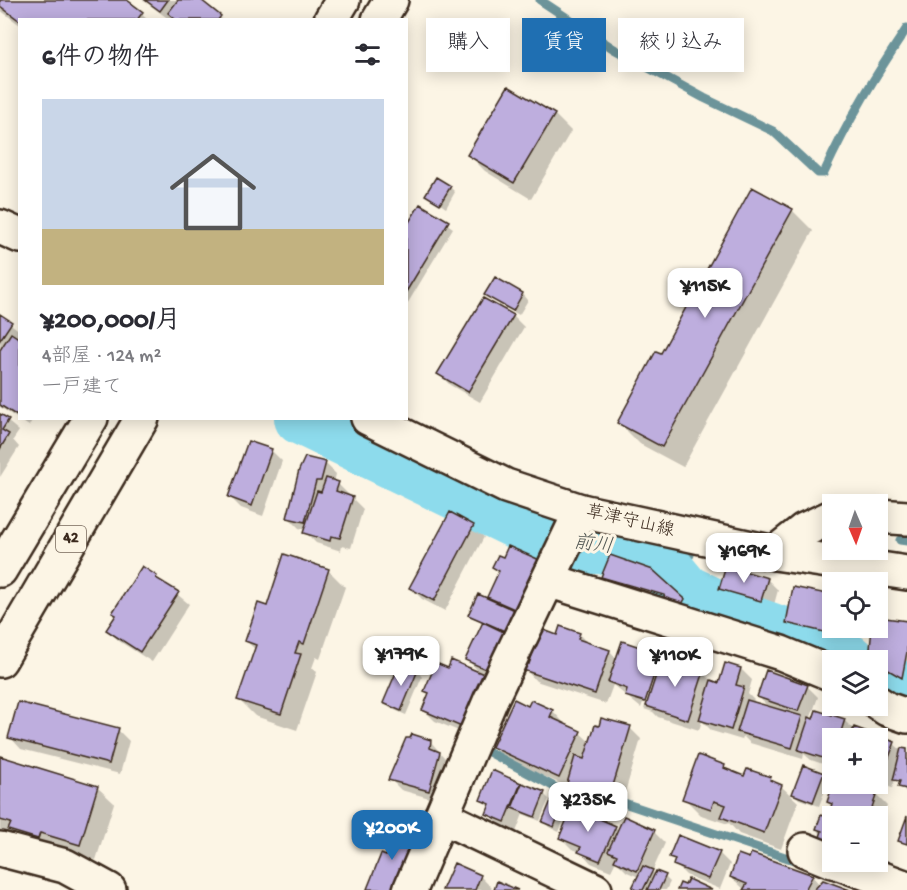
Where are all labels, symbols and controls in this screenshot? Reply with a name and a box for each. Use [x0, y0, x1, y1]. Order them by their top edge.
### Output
chip: 購入 [426, 18, 510, 72]
chip: 賃貸 [522, 18, 606, 72]
chip: 絞り込み [618, 18, 744, 72]
icon: filters [351, 38, 384, 71]
text: 6件の物件 [42, 44, 159, 75]
icon: home [159, 138, 267, 246]
pin: ¥115K [663, 268, 747, 319]
text: ¥115K [682, 276, 728, 299]
text: ¥200,000/月 [42, 307, 181, 338]
text: 4部屋 · 124 m² [42, 346, 161, 369]
text: 一戸建て [42, 377, 122, 400]
north arrow [822, 494, 888, 560]
map controls [822, 494, 888, 872]
street label: 草津守山線 [584, 501, 676, 542]
road number: 42 [56, 526, 86, 552]
water label: 前川 [572, 530, 614, 560]
pin: ¥169K [702, 533, 786, 584]
text: ¥169K [720, 541, 768, 564]
button: locate [822, 572, 888, 638]
pin: ¥179K [359, 636, 443, 687]
pin: ¥110K [633, 637, 717, 688]
text: ¥179K [377, 644, 425, 667]
text: ¥110K [651, 645, 699, 668]
button: layers [822, 650, 888, 716]
button: + [822, 728, 888, 794]
pin: ¥235K [546, 782, 630, 833]
text: ¥235K [563, 790, 614, 813]
button: − [822, 806, 888, 872]
pin: ¥200K [350, 810, 434, 861]
text: ¥200K [366, 818, 418, 841]

